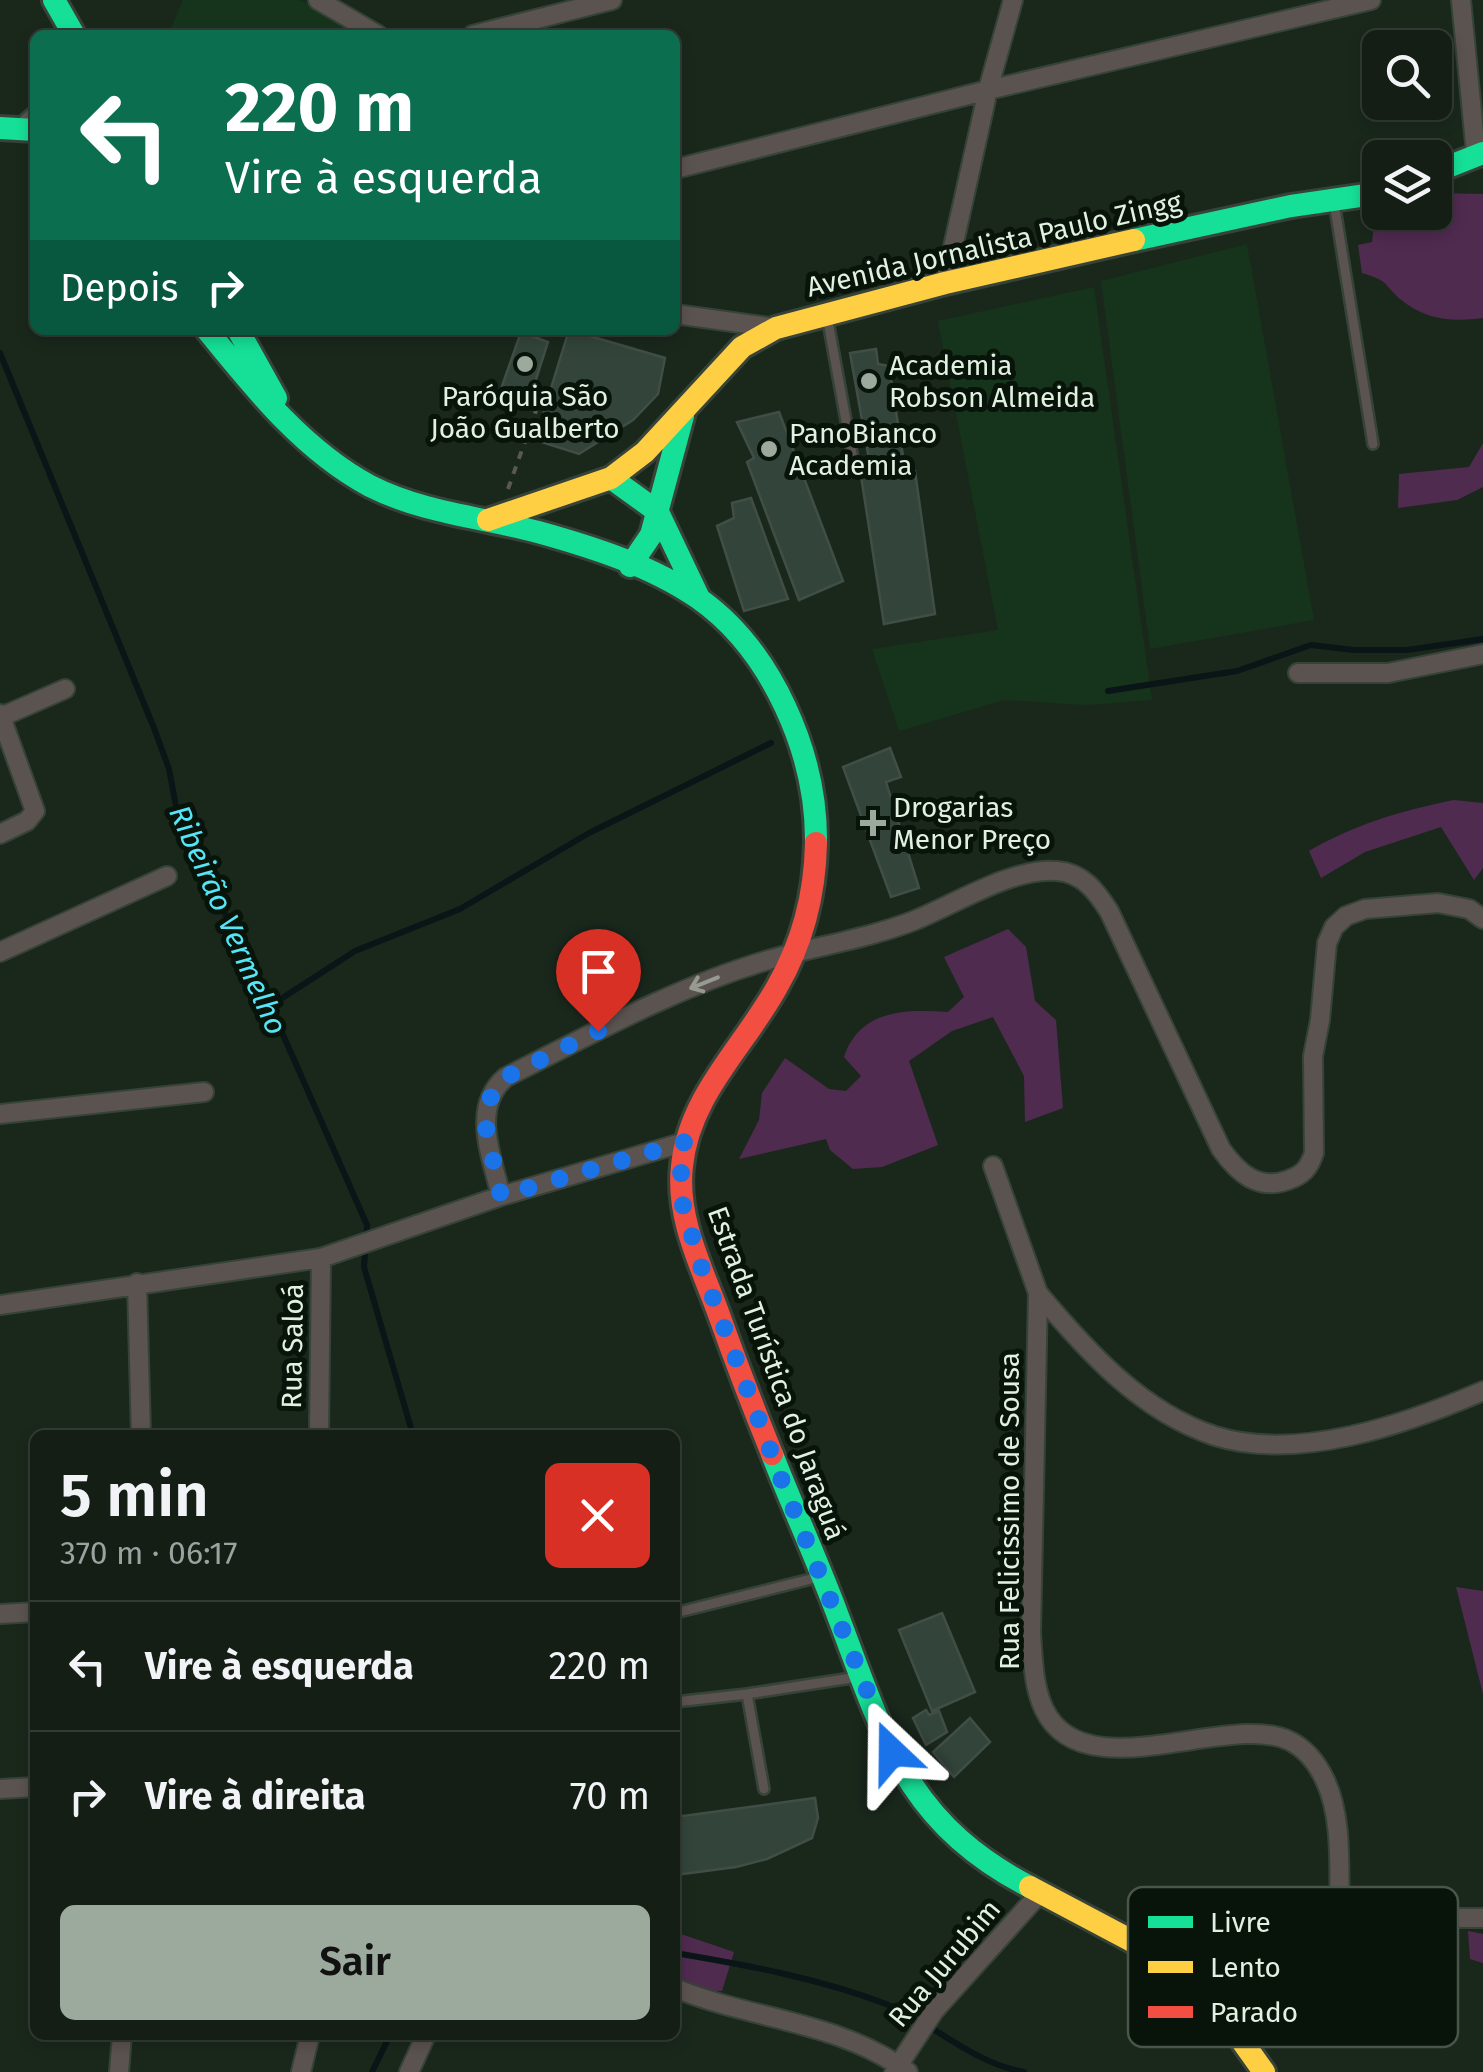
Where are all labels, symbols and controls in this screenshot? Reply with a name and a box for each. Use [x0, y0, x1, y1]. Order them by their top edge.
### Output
map controls [1362, 30, 1452, 230]
button: search [1362, 30, 1452, 120]
text: 220 m [225, 66, 414, 150]
icon: left [60, 70, 190, 200]
button: layers [1362, 140, 1452, 230]
text: Vire à esquerda [225, 151, 542, 205]
street label: Avenida Jornalista Paulo Zingg [804, 185, 1185, 304]
icon: right [198, 260, 253, 315]
text: Depois [60, 265, 178, 311]
place label: Academia Robson Almeida [889, 349, 1095, 414]
marker: Paróquia São João Gualberto [514, 353, 536, 375]
marker: Academia Robson Almeida [858, 370, 880, 392]
place label: Paróquia São João Gualberto [430, 380, 620, 445]
place label: PanoBianco Academia [789, 417, 937, 482]
marker: PanoBianco Academia [758, 438, 780, 460]
place label: Drogarias Menor Preço [893, 791, 1051, 856]
water label: Ribeirão Vermelho [161, 800, 295, 1040]
marker: Drogarias Menor Preço [862, 812, 884, 834]
pin [556, 929, 641, 1032]
icon: arrive [571, 944, 626, 999]
one-way arrow [690, 975, 720, 993]
street label: Estrada Turística do Jaraguá [701, 1202, 852, 1544]
street label: Rua Saloá [275, 1283, 310, 1409]
street label: Rua Felicissimo de Sousa [993, 1352, 1026, 1670]
text: 5 min [60, 1460, 209, 1532]
button: close [545, 1463, 650, 1568]
text: 370 m · 06:17 [60, 1534, 237, 1572]
icon: left [60, 1639, 115, 1694]
text: Vire à esquerda [145, 1643, 414, 1689]
text: 220 m [549, 1643, 650, 1689]
position arrow [840, 1700, 944, 1804]
icon: right [60, 1769, 115, 1824]
text: Vire à direita [145, 1773, 366, 1819]
text: 70 m [570, 1773, 650, 1819]
legend [1128, 1887, 1458, 2047]
street label: Rua Jurubim [881, 1893, 1007, 2034]
button: Sair [60, 1905, 650, 2020]
text: Livre [1210, 1906, 1271, 1939]
text: Lento [1210, 1951, 1281, 1984]
text: Parado [1210, 1996, 1298, 2029]

